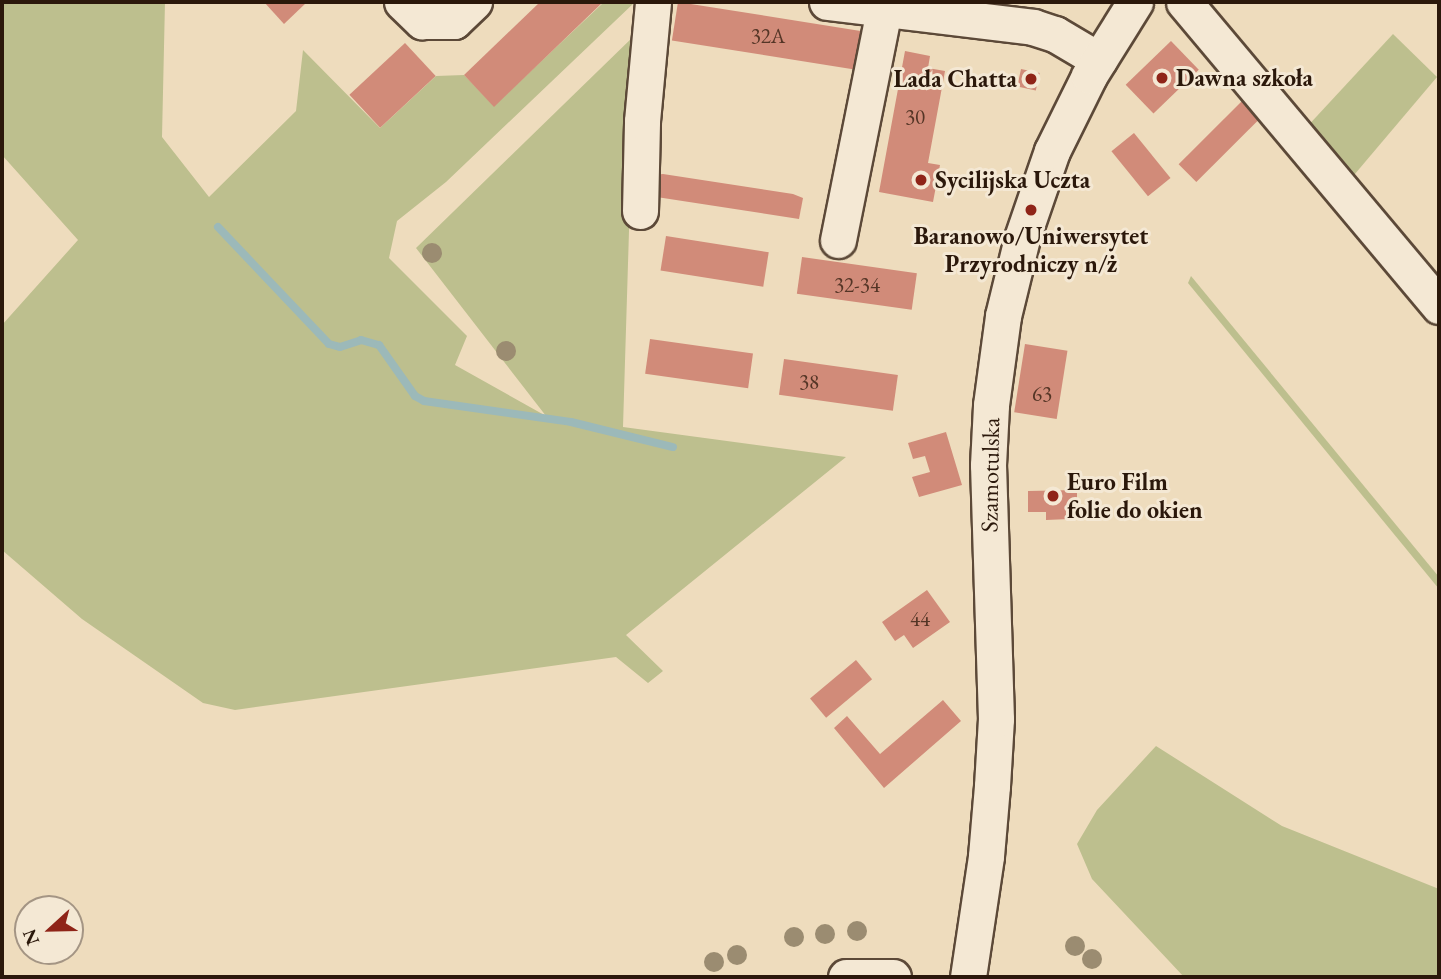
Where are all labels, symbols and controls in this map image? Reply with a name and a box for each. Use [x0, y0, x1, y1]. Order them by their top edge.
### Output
house number: 32A [751, 23, 785, 49]
place label: Dawna szkoła [1176, 64, 1313, 92]
place label: Lada Chatta [893, 65, 1017, 93]
marker: Dawna szkoła [1154, 70, 1170, 86]
marker: Lada Chatta [1023, 71, 1039, 87]
house number: 30 [905, 104, 925, 130]
place label: Sycilijska Uczta [935, 166, 1090, 194]
marker: Sycilijska Uczta [913, 172, 929, 188]
marker: Baranowo/Uniwersytet Przyrodniczy n/ż [1023, 202, 1039, 218]
place label: Baranowo/Uniwersytet Przyrodniczy n/ż [914, 222, 1148, 278]
house number: 32-34 [834, 272, 880, 298]
house number: 38 [799, 369, 819, 395]
house number: 63 [1032, 381, 1052, 407]
street label: Szamotulska [975, 417, 1005, 533]
place label: Euro Film folie do okien [1067, 468, 1202, 524]
marker: Euro Film folie do okien [1045, 488, 1061, 504]
house number: 44 [910, 606, 930, 632]
north arrow [14, 895, 84, 965]
text: N [16, 925, 45, 949]

